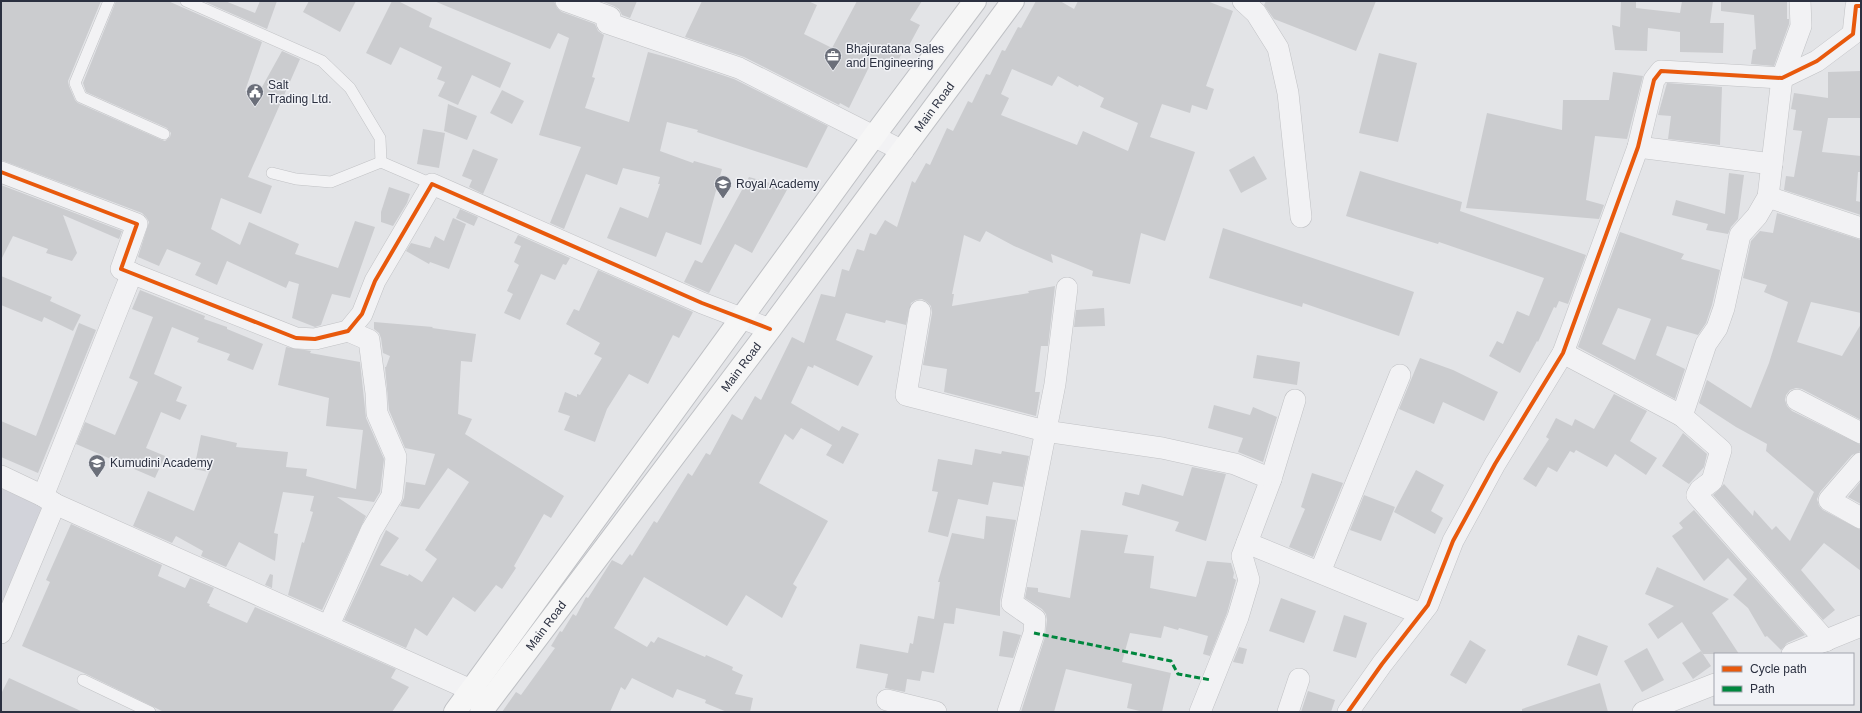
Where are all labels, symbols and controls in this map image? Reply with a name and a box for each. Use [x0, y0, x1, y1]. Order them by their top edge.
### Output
place label: Bhajuratana Sales and Engineering [846, 42, 944, 70]
office icon: Bhajuratana Sales and Engineering [823, 46, 843, 71]
place label: Salt Trading Ltd. [268, 78, 332, 106]
street label: Main Road [911, 80, 957, 135]
public building icon: Salt Trading Ltd. [245, 82, 265, 107]
school or university icon: Royal Academy [713, 174, 733, 199]
place label: Royal Academy [736, 177, 819, 191]
street label: Main Road [718, 340, 764, 395]
school or university icon: Kumudini Academy [87, 453, 107, 478]
place label: Kumudini Academy [110, 456, 213, 470]
street label: Main Road [523, 598, 569, 653]
legend [1714, 653, 1854, 705]
text: Cycle path [1750, 662, 1807, 676]
text: Path [1750, 682, 1775, 696]

